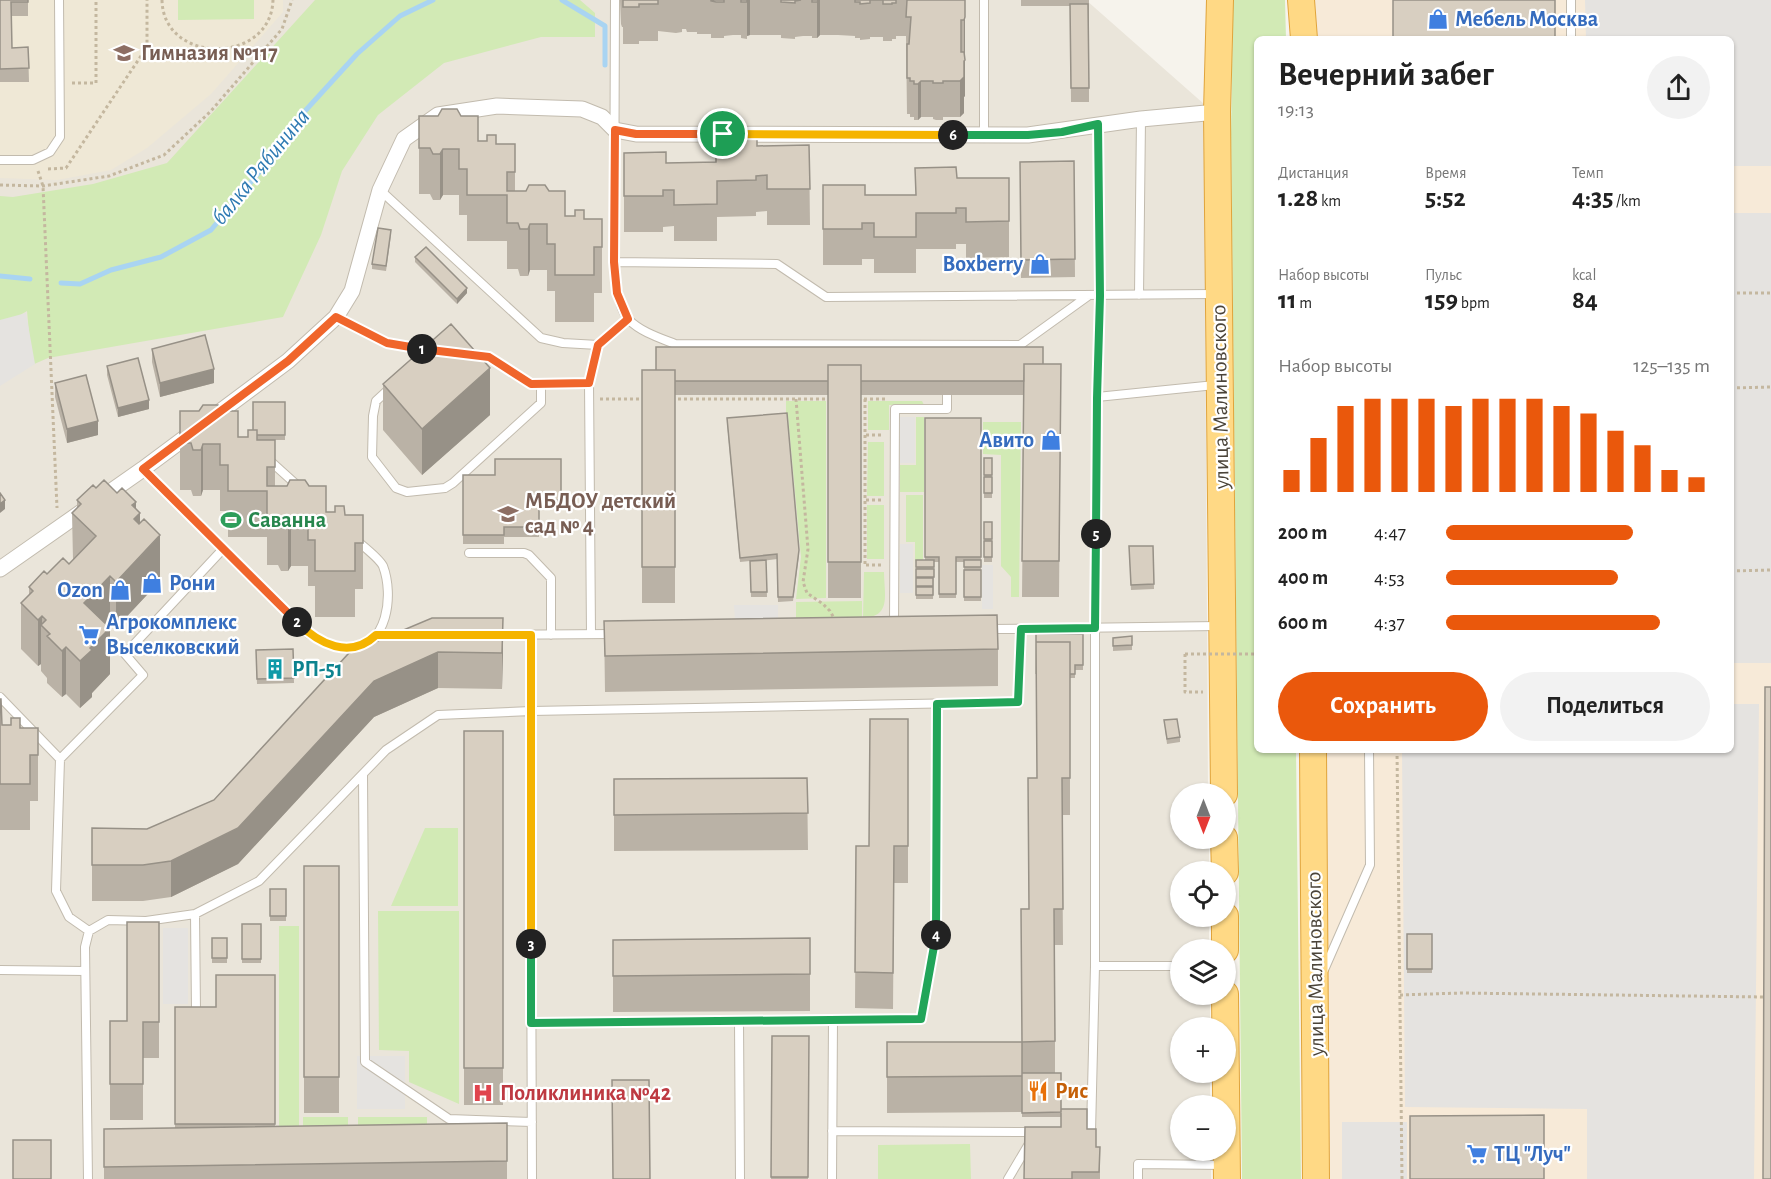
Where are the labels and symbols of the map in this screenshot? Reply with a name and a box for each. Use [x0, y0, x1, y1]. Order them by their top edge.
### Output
shop icon: Мебель Москва [1426, 7, 1450, 31]
place label: Мебель Москва [1455, 8, 1598, 30]
school or university icon: Гимназия №117 [112, 41, 136, 65]
place label: Гимназия №117 [141, 42, 278, 64]
water label: балка Рябинина [207, 105, 315, 229]
pin [697, 108, 748, 159]
pin: 6 [938, 120, 968, 150]
shop icon: Boxberry [1028, 252, 1052, 276]
place label: Boxberry [943, 253, 1023, 276]
street label: улица Малиновского [1207, 305, 1233, 490]
pin: 1 [407, 334, 437, 364]
shop icon: Авито [1039, 428, 1063, 452]
place label: Авито [979, 429, 1034, 451]
place label: МБДОУ детский сад № 4 [525, 490, 676, 537]
school or university icon: МБДОУ детский сад № 4 [496, 502, 520, 526]
sports icon: Саванна [219, 508, 243, 532]
place label: Саванна [248, 509, 326, 531]
pin: 5 [1081, 519, 1111, 549]
shop icon: Рони [140, 571, 164, 595]
place label: Рони [169, 572, 216, 594]
shop icon: Ozon [108, 578, 132, 602]
place label: Ozon [57, 579, 103, 601]
pin: 2 [282, 607, 312, 637]
place label: Агрокомплекс Выселковский [106, 611, 240, 658]
supermarket icon: Агрокомплекс Выселковский [77, 623, 101, 647]
building icon: РП-51 [263, 657, 287, 681]
place label: РП-51 [292, 658, 343, 680]
north arrow [1170, 783, 1236, 849]
street label: улица Малиновского [1302, 872, 1328, 1057]
pin: 4 [921, 920, 951, 950]
pin: 3 [516, 929, 546, 959]
restaurant icon: Рис [1026, 1079, 1050, 1103]
place label: Рис [1055, 1080, 1088, 1102]
hospital icon: Поликлиника №42 [471, 1081, 495, 1105]
place label: Поликлиника №42 [500, 1082, 671, 1104]
supermarket icon: ТЦ "Луч" [1465, 1142, 1489, 1166]
place label: ТЦ "Луч" [1494, 1143, 1571, 1166]

